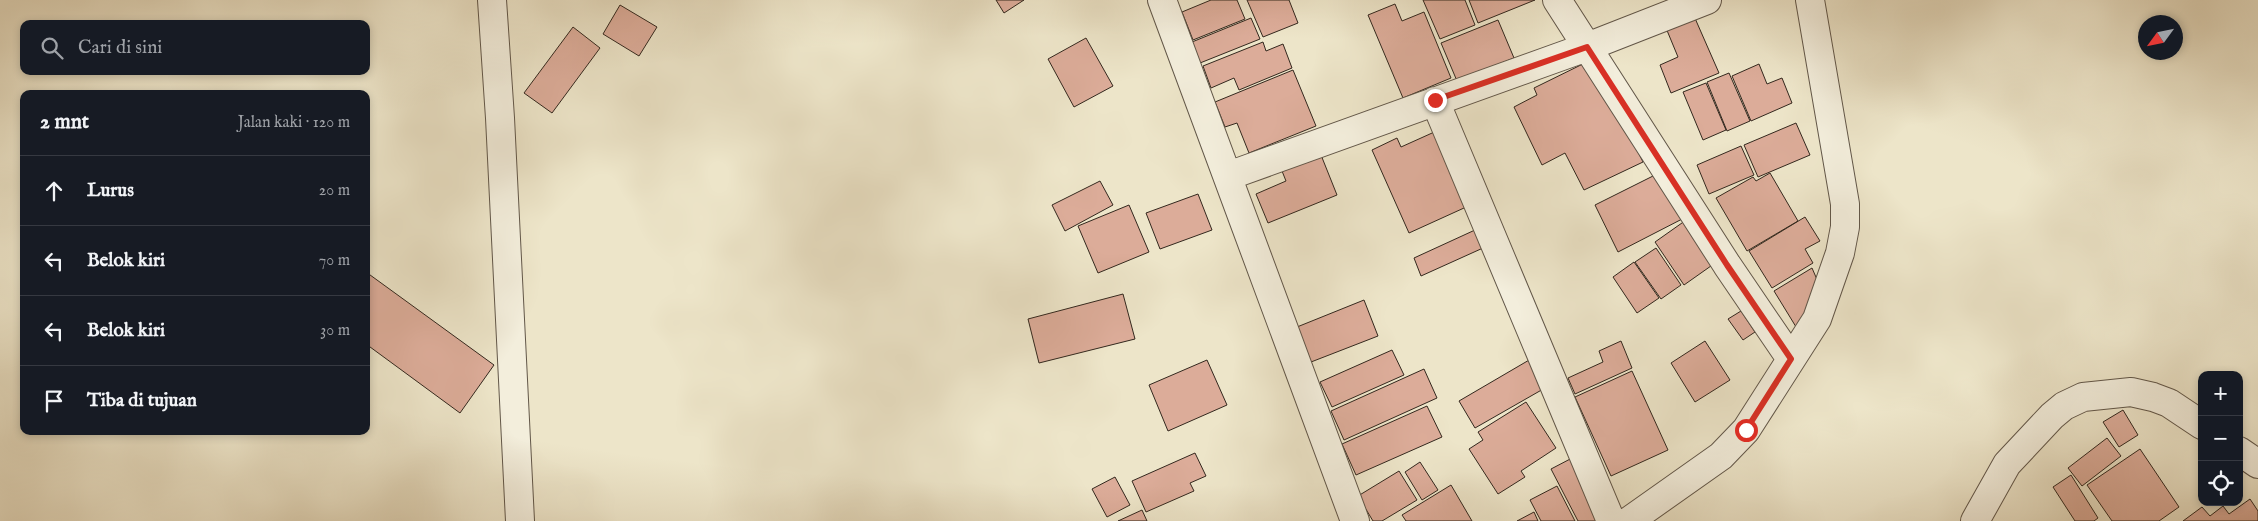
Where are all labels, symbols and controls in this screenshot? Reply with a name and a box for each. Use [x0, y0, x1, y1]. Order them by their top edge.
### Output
north arrow [2138, 15, 2183, 60]
search box [20, 20, 370, 75]
icon: search [38, 34, 66, 62]
text: Cari di sini [78, 36, 162, 60]
route end [1424, 89, 1447, 112]
text: 2 mnt [40, 109, 89, 136]
text: Jalan kaki · 120 m [238, 113, 350, 133]
icon: ahead [40, 177, 68, 205]
text: Lurus [87, 179, 134, 203]
text: 20 m [319, 181, 350, 201]
icon: left [40, 247, 68, 275]
text: Belok kiri [87, 249, 165, 273]
text: 70 m [319, 251, 350, 271]
icon: left [40, 317, 68, 345]
text: Belok kiri [87, 319, 165, 343]
text: 30 m [320, 321, 350, 341]
map controls [2198, 371, 2243, 506]
button: + [2198, 371, 2243, 416]
icon: arrive [40, 387, 68, 415]
text: Tiba di tujuan [87, 389, 197, 413]
button: − [2198, 416, 2243, 461]
route start [1735, 419, 1758, 442]
button: locate [2198, 461, 2243, 506]

